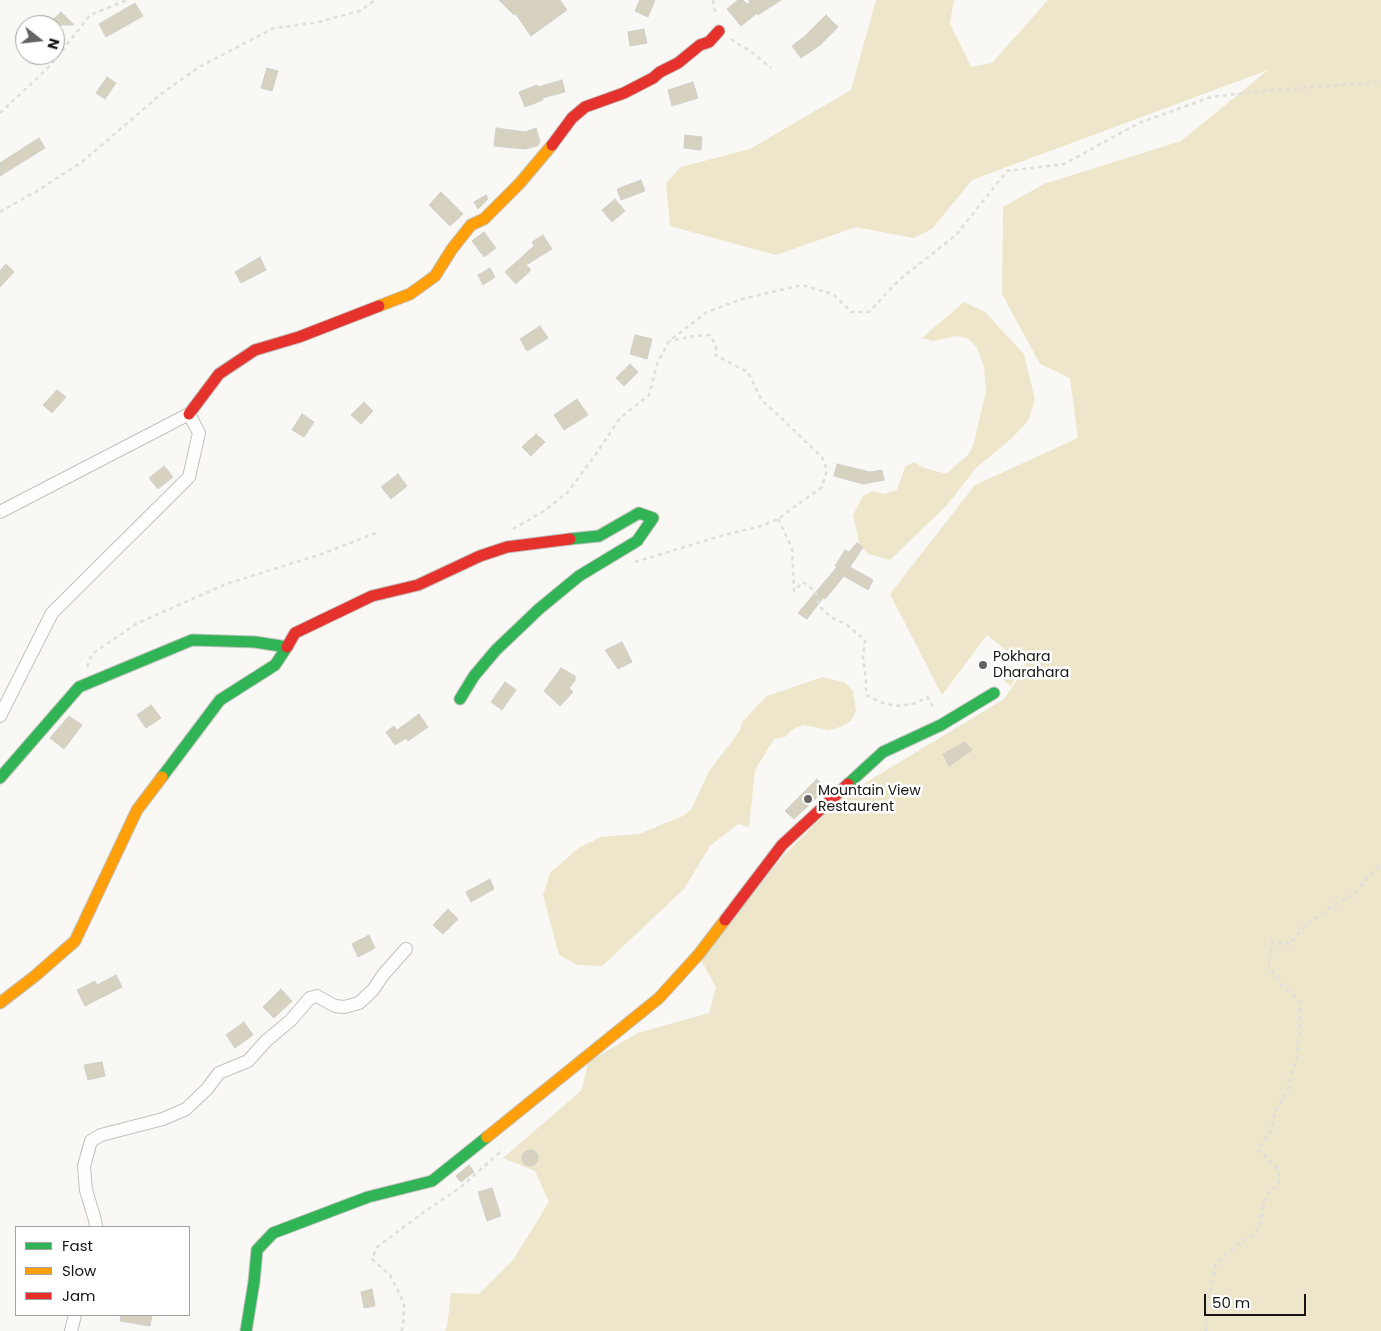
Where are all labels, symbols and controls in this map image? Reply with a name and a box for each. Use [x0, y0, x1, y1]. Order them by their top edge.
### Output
north arrow [15, 15, 65, 65]
text: N [42, 36, 65, 52]
place label: Pokhara Dharahara [993, 649, 1069, 682]
marker: Pokhara Dharahara [977, 659, 989, 671]
place label: Mountain View Restaurent [818, 783, 921, 816]
marker: Mountain View Restaurent [802, 793, 814, 805]
legend [15, 1226, 190, 1316]
text: Fast [62, 1235, 93, 1256]
text: Slow [62, 1260, 96, 1281]
scale bar [1206, 1284, 1308, 1316]
text: Jam [62, 1285, 96, 1306]
text: 50 m [1212, 1292, 1250, 1313]

